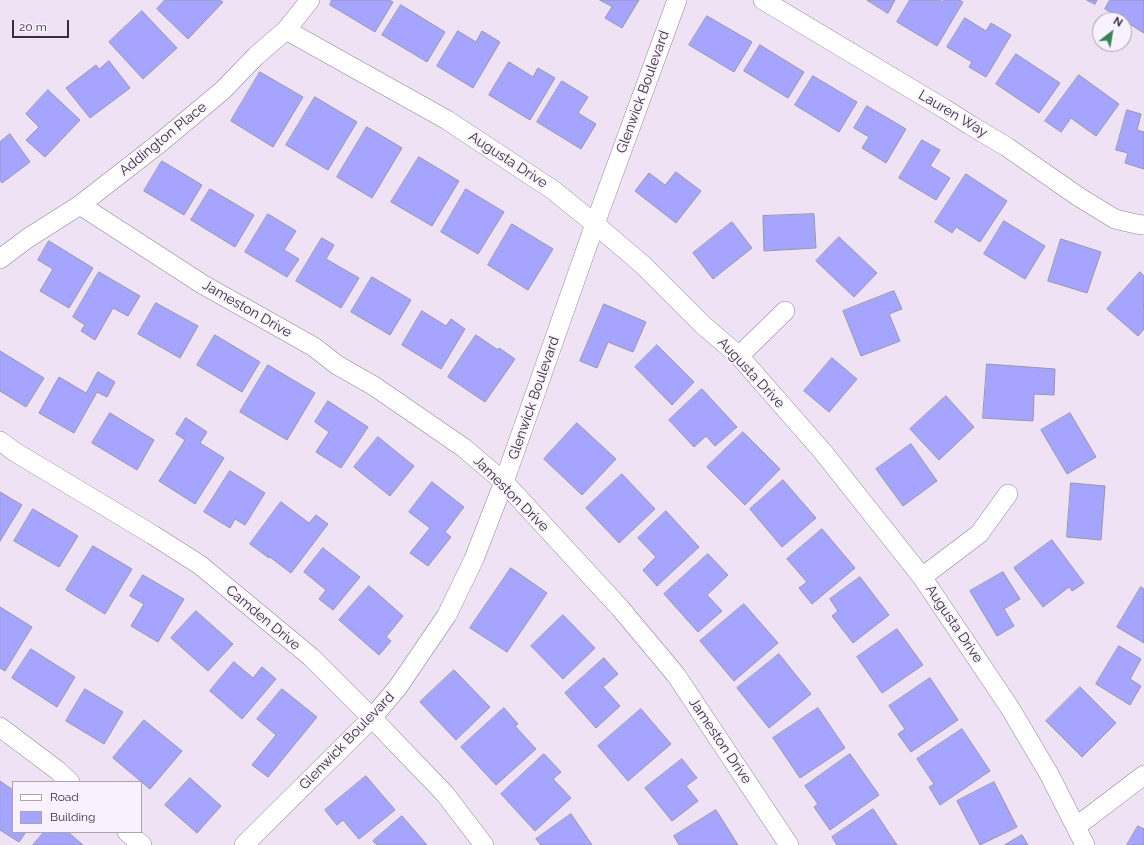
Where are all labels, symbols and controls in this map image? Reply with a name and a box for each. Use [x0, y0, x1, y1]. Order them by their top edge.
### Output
scale bar [14, 12, 71, 38]
north arrow [1092, 12, 1132, 52]
text: N [1111, 14, 1125, 30]
text: 20 m [19, 20, 47, 34]
street label: Glenwick Boulevard [613, 28, 673, 156]
street label: Lauren Way [915, 87, 991, 141]
street label: Addington Place [116, 99, 210, 179]
street label: Augusta Drive [465, 128, 551, 192]
street label: Jameston Drive [199, 277, 295, 341]
street label: Glenwick Boulevard [505, 334, 563, 462]
street label: Augusta Drive [714, 334, 788, 412]
street label: Jameston Drive [470, 453, 552, 535]
street label: Camden Drive [222, 582, 304, 654]
street label: Augusta Drive [922, 582, 986, 666]
street label: Glenwick Boulevard [296, 689, 398, 793]
street label: Jameston Drive [685, 695, 755, 787]
legend [12, 781, 142, 833]
text: Road [50, 790, 79, 804]
text: Building [50, 810, 96, 824]

